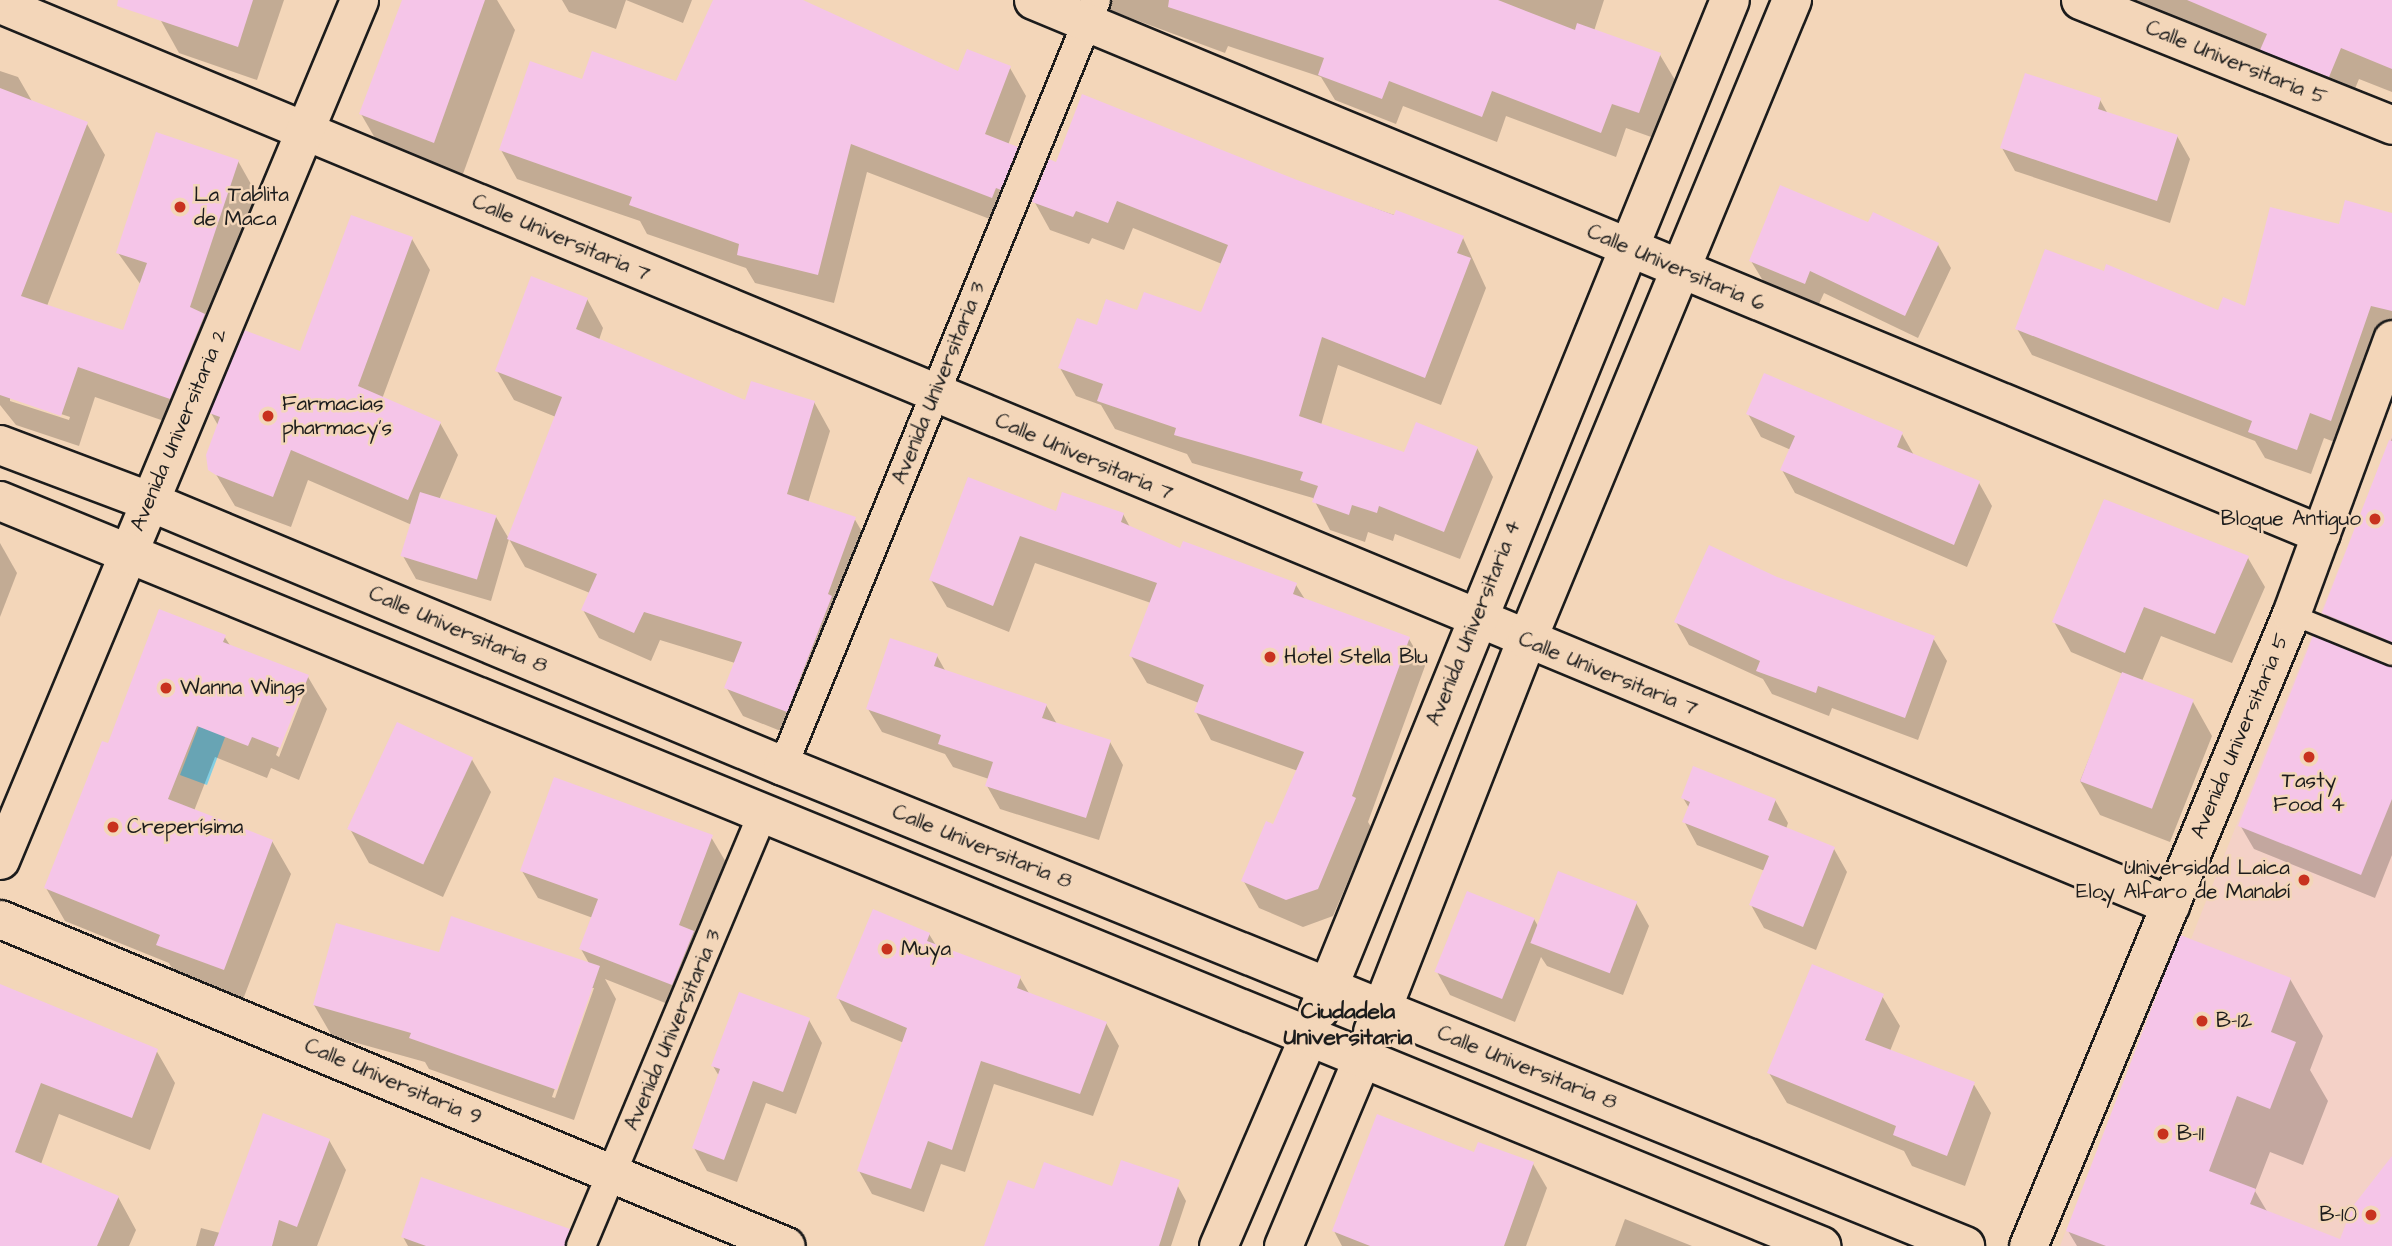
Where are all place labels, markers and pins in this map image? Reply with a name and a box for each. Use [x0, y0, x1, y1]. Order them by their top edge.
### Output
place label: La Tablita de Maca [194, 182, 289, 232]
marker: La Tablita de Maca [172, 199, 188, 215]
place label: Farmacias pharmacy's [282, 391, 392, 441]
marker: Farmacias pharmacy's [260, 408, 276, 424]
place label: Bloque Antiguo [2221, 506, 2361, 532]
marker: Bloque Antiguo [2367, 511, 2383, 527]
place label: Hotel Stella Blu [1284, 644, 1428, 670]
marker: Hotel Stella Blu [1262, 649, 1278, 665]
place label: Wanna Wings [180, 675, 305, 701]
marker: Wanna Wings [158, 680, 174, 696]
marker: Tasty Food 4 [2301, 749, 2317, 765]
place label: Tasty Food 4 [2273, 768, 2345, 818]
place label: Creperísima [127, 814, 243, 840]
marker: Creperísima [105, 819, 121, 835]
place label: Universidad Laica Eloy Alfaro de Manabí [2076, 855, 2290, 905]
marker: Universidad Laica Eloy Alfaro de Manabí [2296, 872, 2312, 888]
place label: Muya [901, 936, 951, 962]
marker: Muya [879, 941, 895, 957]
place label: B-12 [2216, 1008, 2252, 1034]
marker: B-12 [2194, 1013, 2210, 1029]
place label: B-11 [2177, 1121, 2204, 1147]
marker: B-11 [2155, 1126, 2171, 1142]
place label: B-10 [2320, 1202, 2357, 1228]
marker: B-10 [2363, 1207, 2379, 1223]

